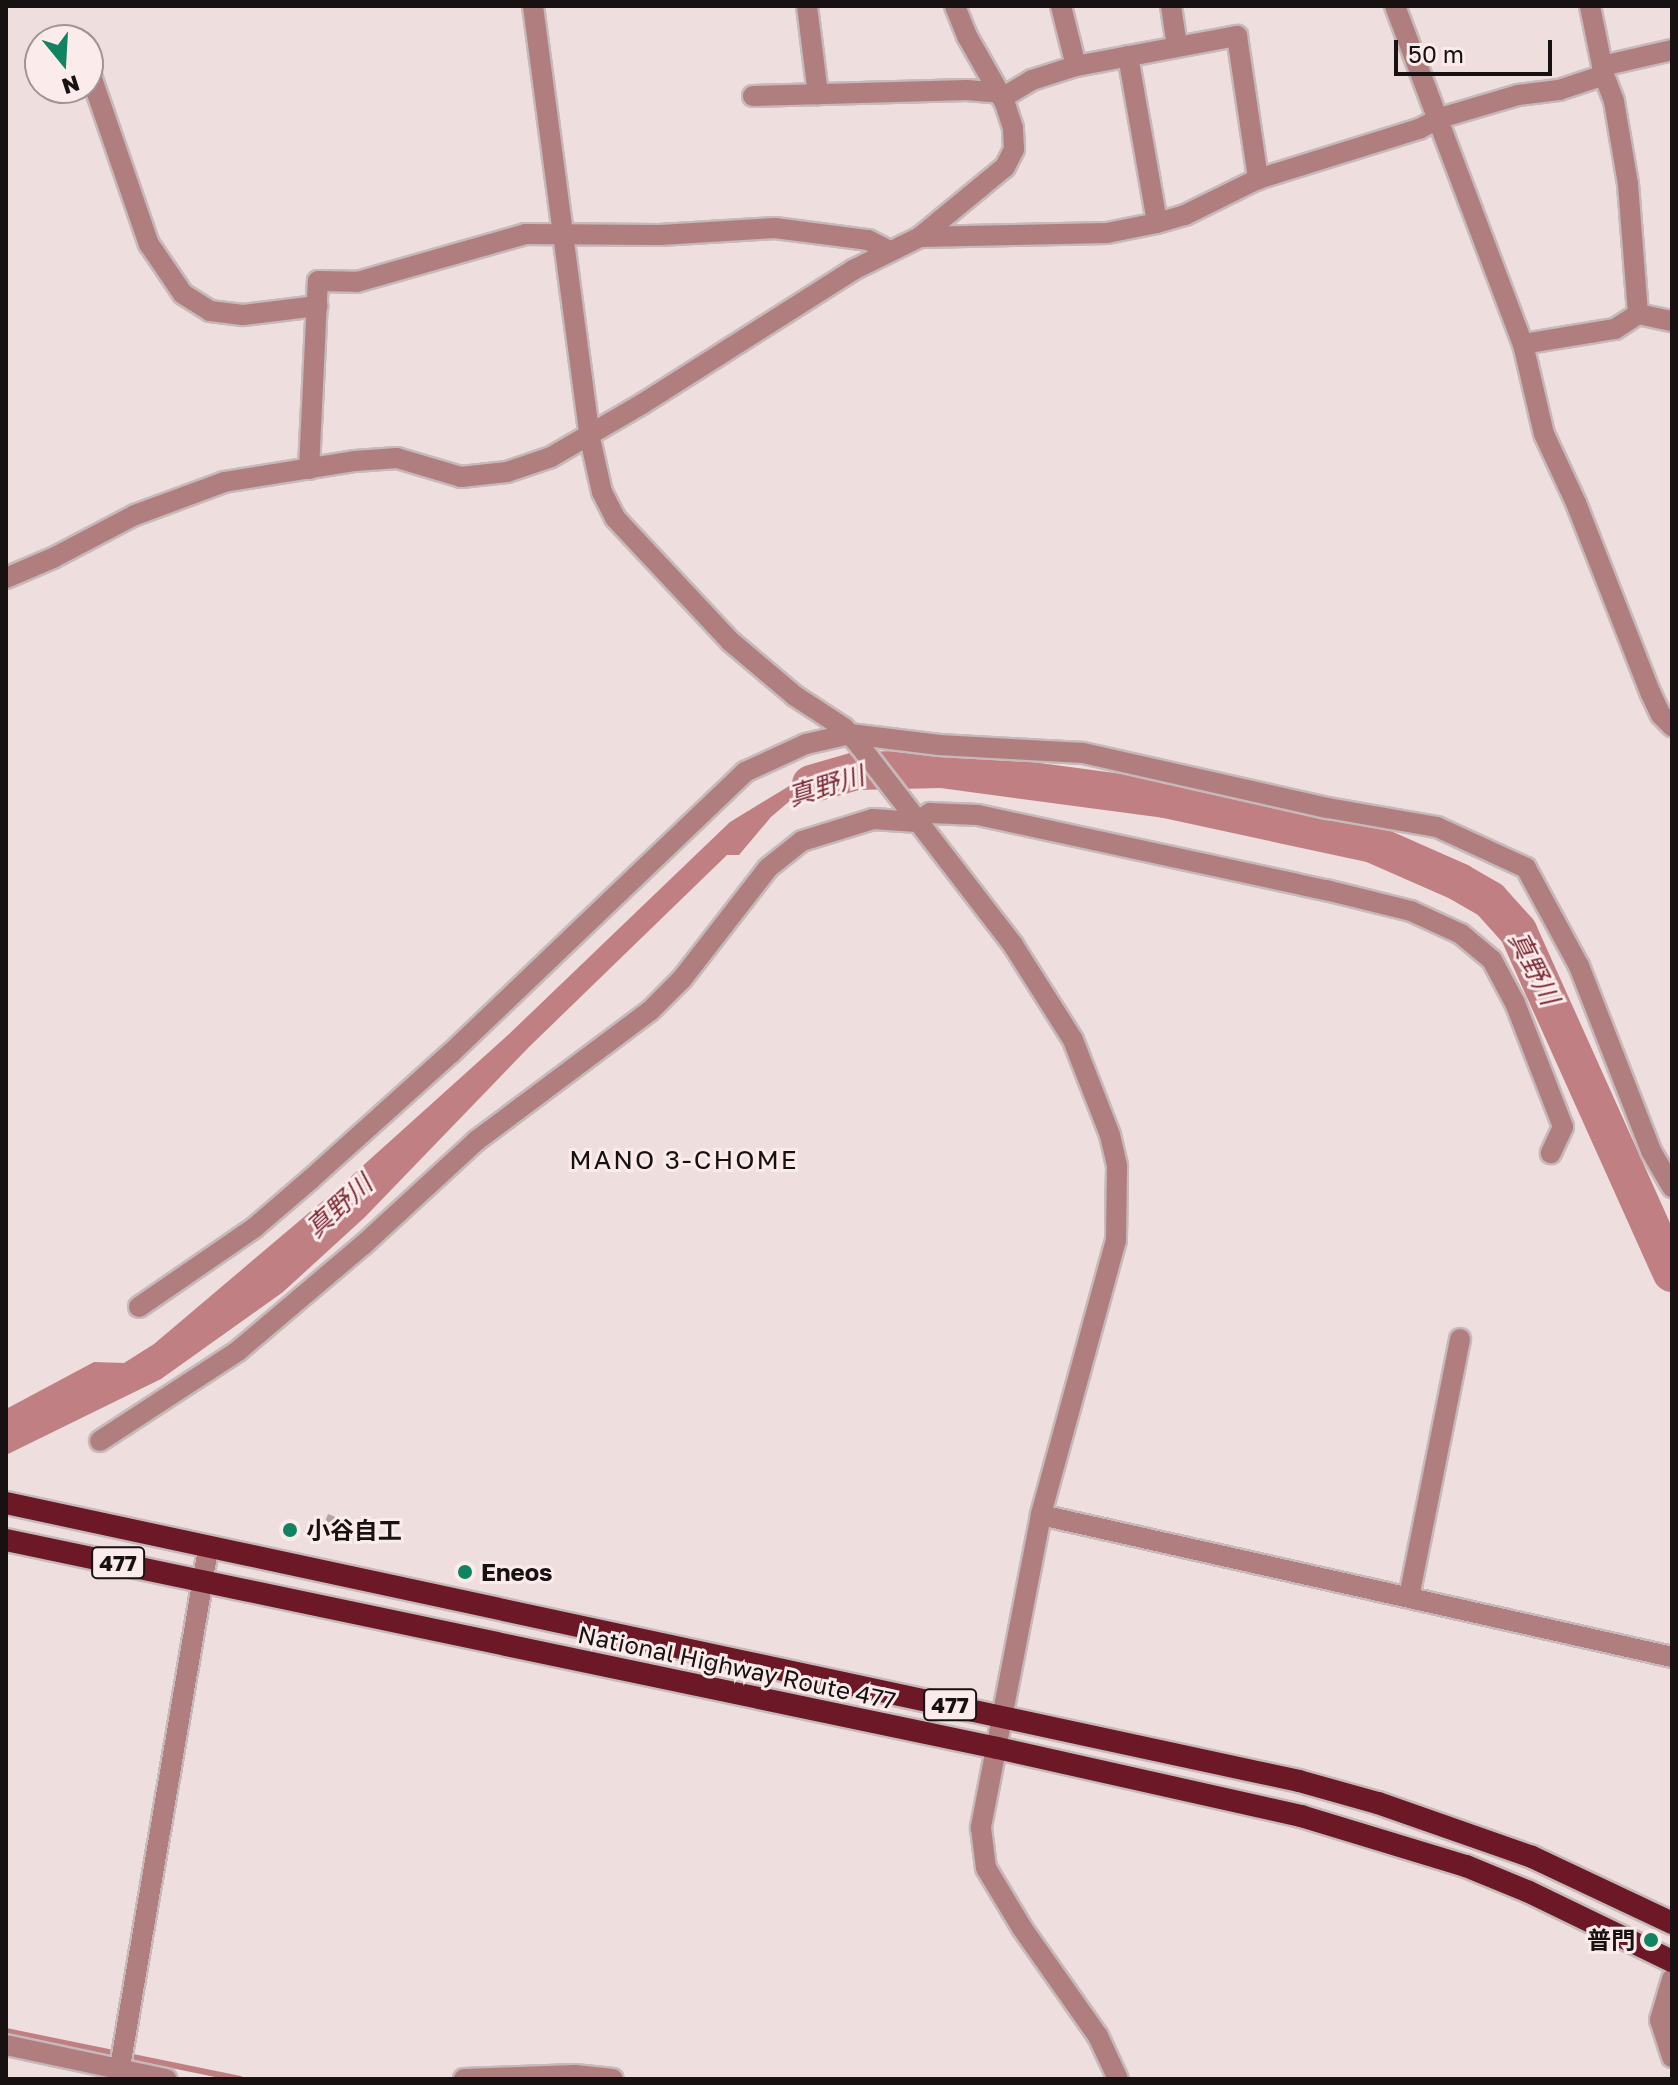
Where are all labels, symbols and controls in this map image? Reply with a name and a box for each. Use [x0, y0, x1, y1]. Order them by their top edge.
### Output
north arrow [24, 24, 104, 104]
scale bar [1398, 24, 1556, 74]
text: 50 m [1408, 39, 1464, 68]
text: N [59, 70, 83, 101]
water label: 真野川 [784, 760, 868, 812]
water label: 真野川 [1502, 926, 1566, 1010]
district label: MANO 3-CHOME [569, 1144, 799, 1176]
water label: 真野川 [300, 1168, 378, 1244]
place label: 小谷自工 [306, 1516, 402, 1544]
marker: 小谷自工 [281, 1521, 299, 1539]
road number: 477 [90, 1545, 146, 1581]
place label: Eneos [481, 1558, 552, 1586]
marker: Eneos [456, 1563, 474, 1581]
street label: National Highway Route 477 [576, 1619, 898, 1715]
road number: 477 [922, 1687, 978, 1723]
place label: 普門 [1587, 1926, 1635, 1954]
marker: 普門 [1642, 1931, 1660, 1949]

